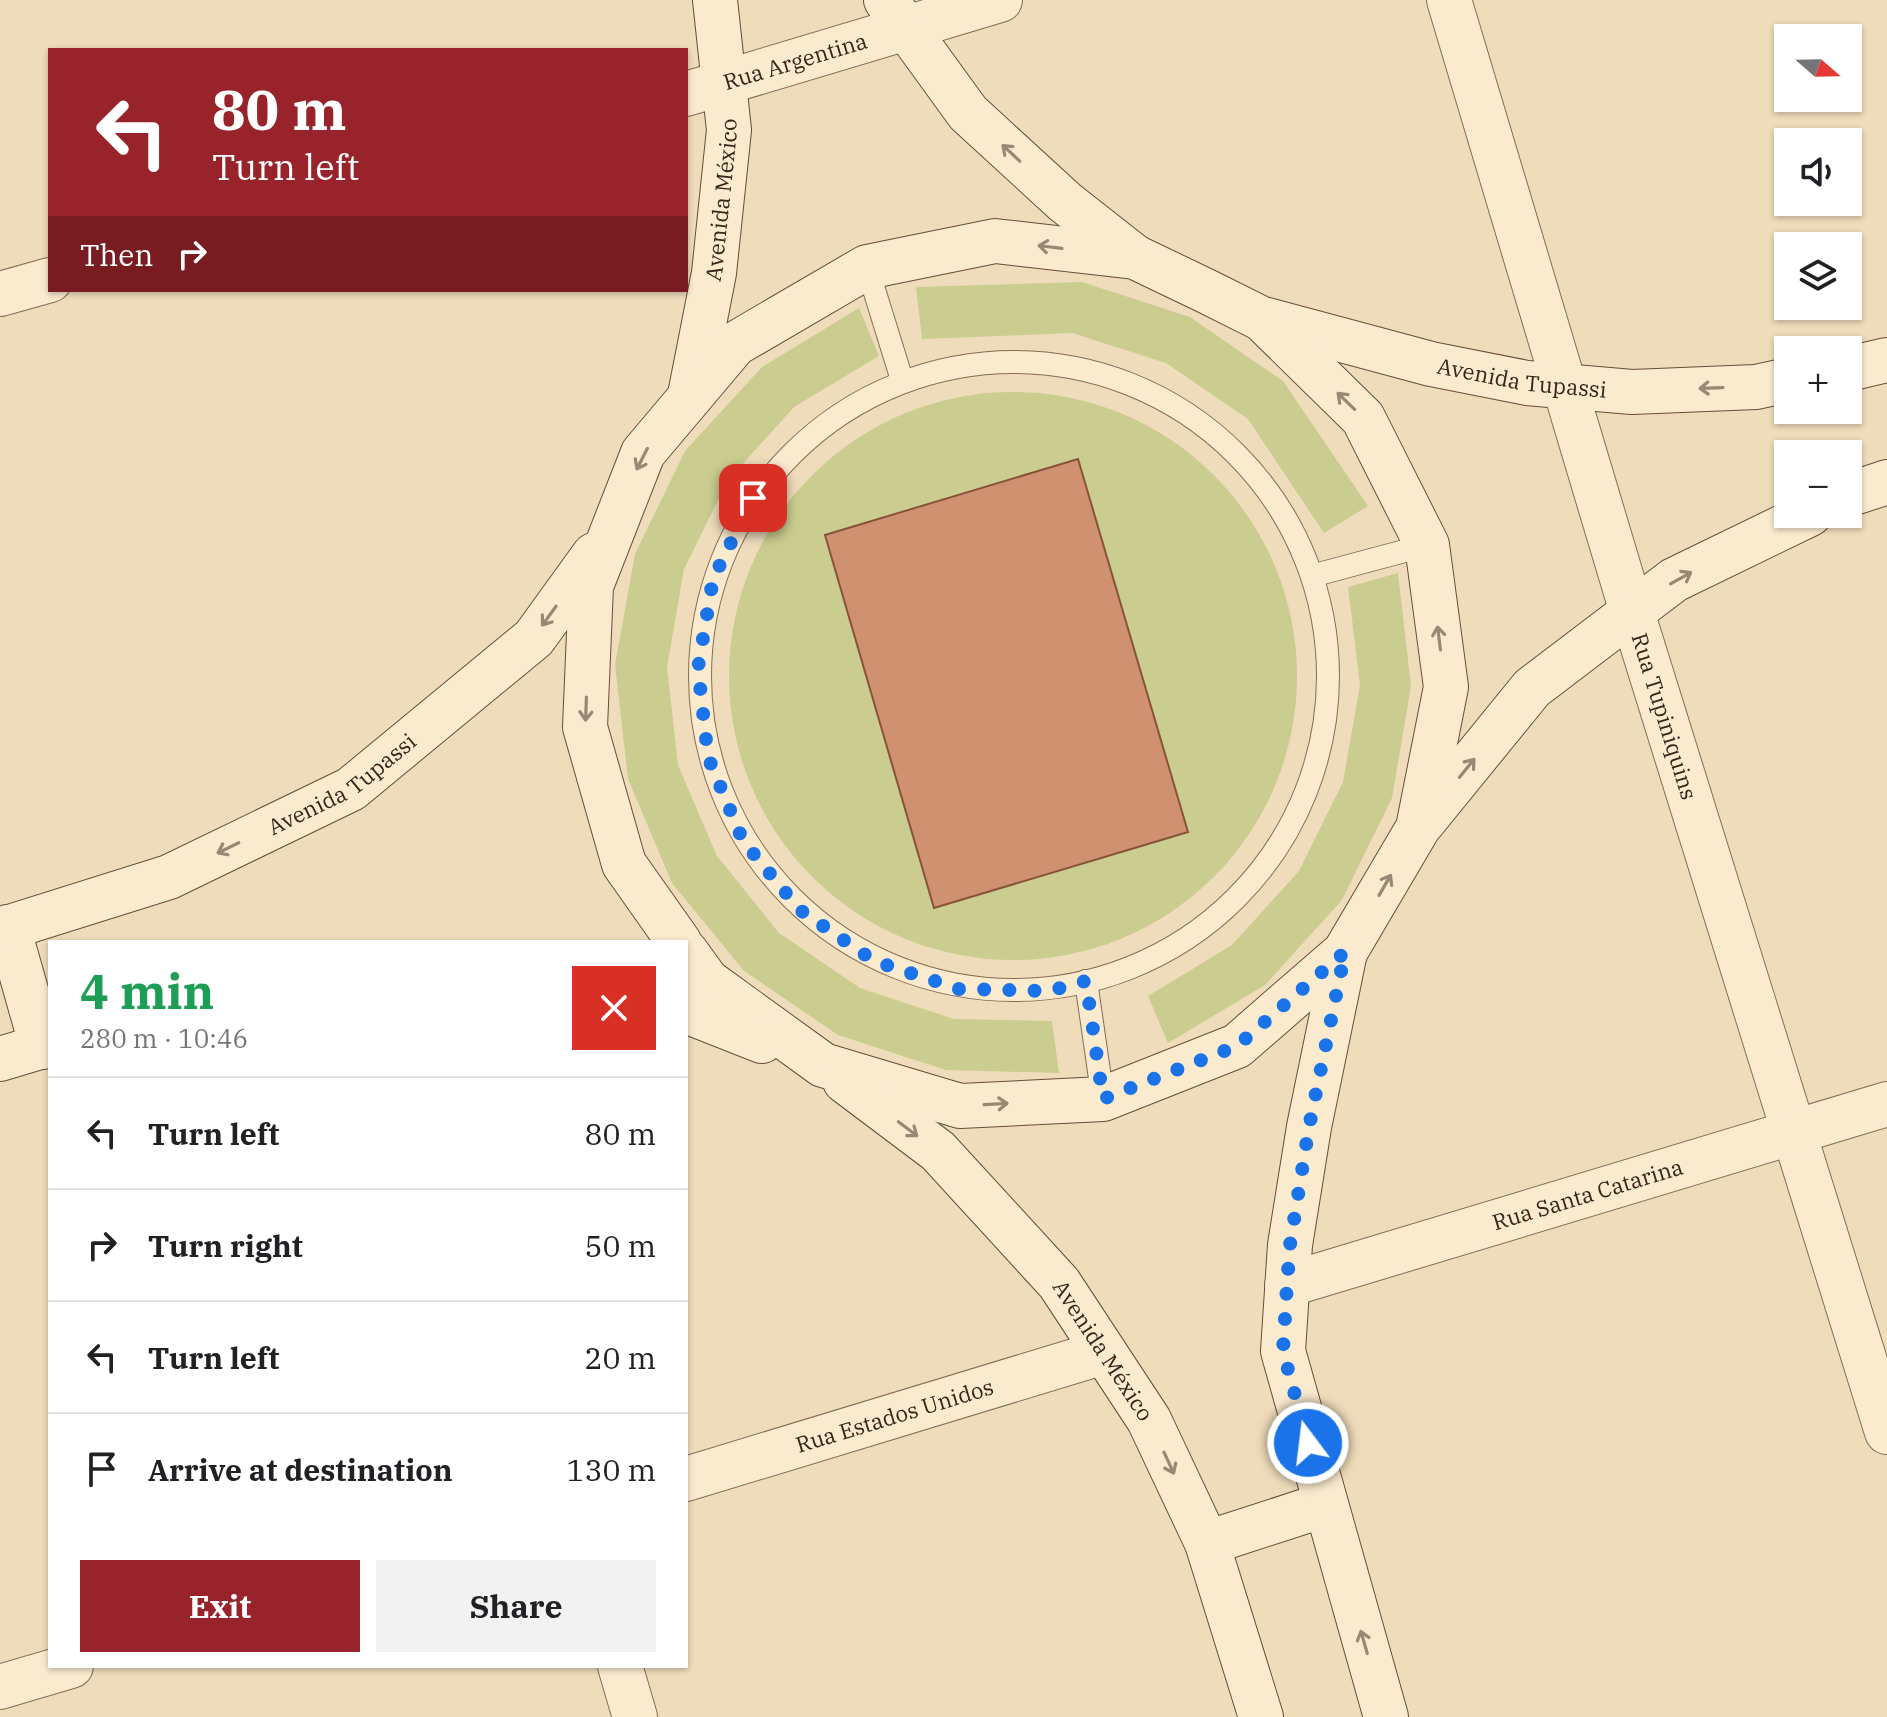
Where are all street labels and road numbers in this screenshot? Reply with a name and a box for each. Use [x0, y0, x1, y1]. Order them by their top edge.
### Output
street label: Rua Argentina [720, 26, 870, 96]
street label: Avenida México [698, 117, 743, 283]
street label: Avenida Tupassi [1435, 351, 1608, 404]
street label: Rua Tupiniquins [1625, 629, 1704, 803]
street label: Avenida Tupassi [263, 726, 422, 841]
street label: Rua Santa Catarina [1489, 1151, 1686, 1236]
street label: Avenida México [1047, 1274, 1161, 1426]
street label: Rua Estados Unidos [792, 1371, 997, 1459]

